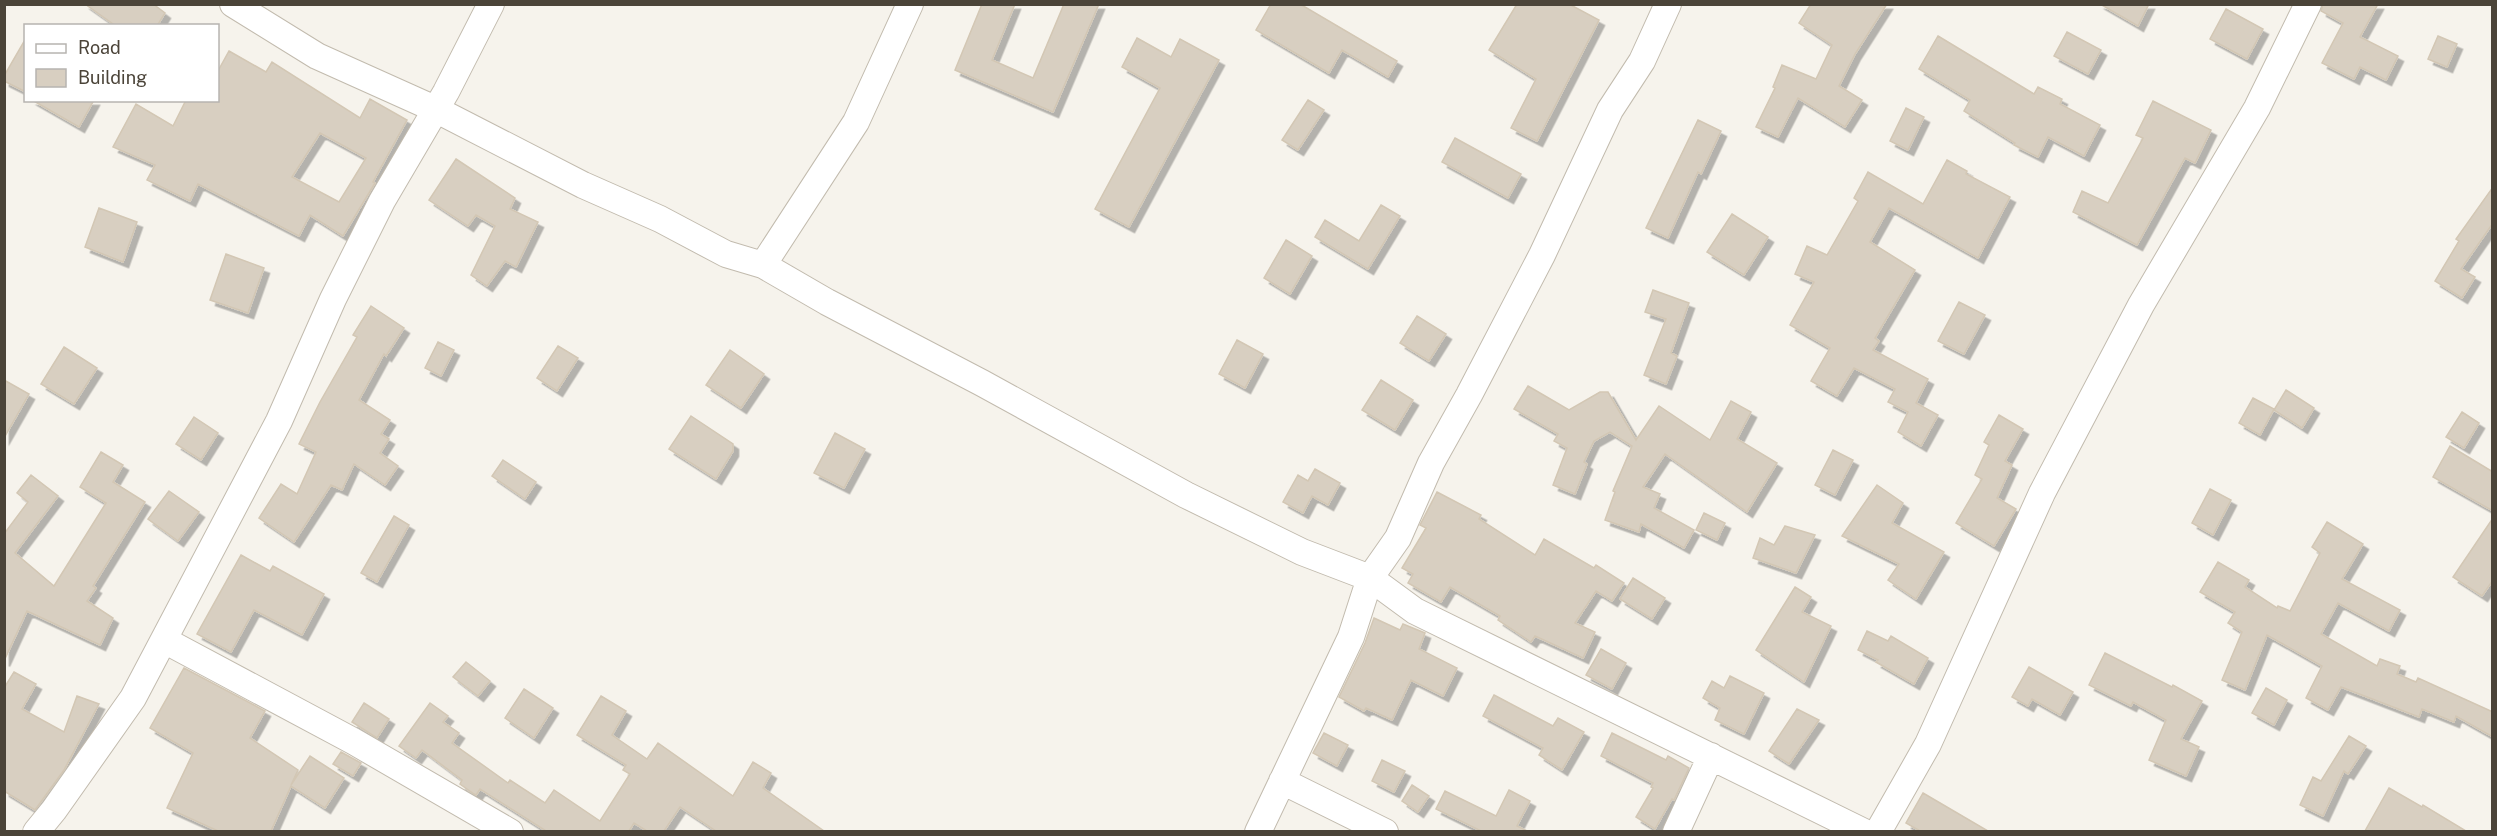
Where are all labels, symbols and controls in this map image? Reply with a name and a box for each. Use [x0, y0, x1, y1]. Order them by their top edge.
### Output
legend [24, 24, 219, 102]
text: Road [78, 37, 121, 58]
text: Building [78, 67, 147, 88]

